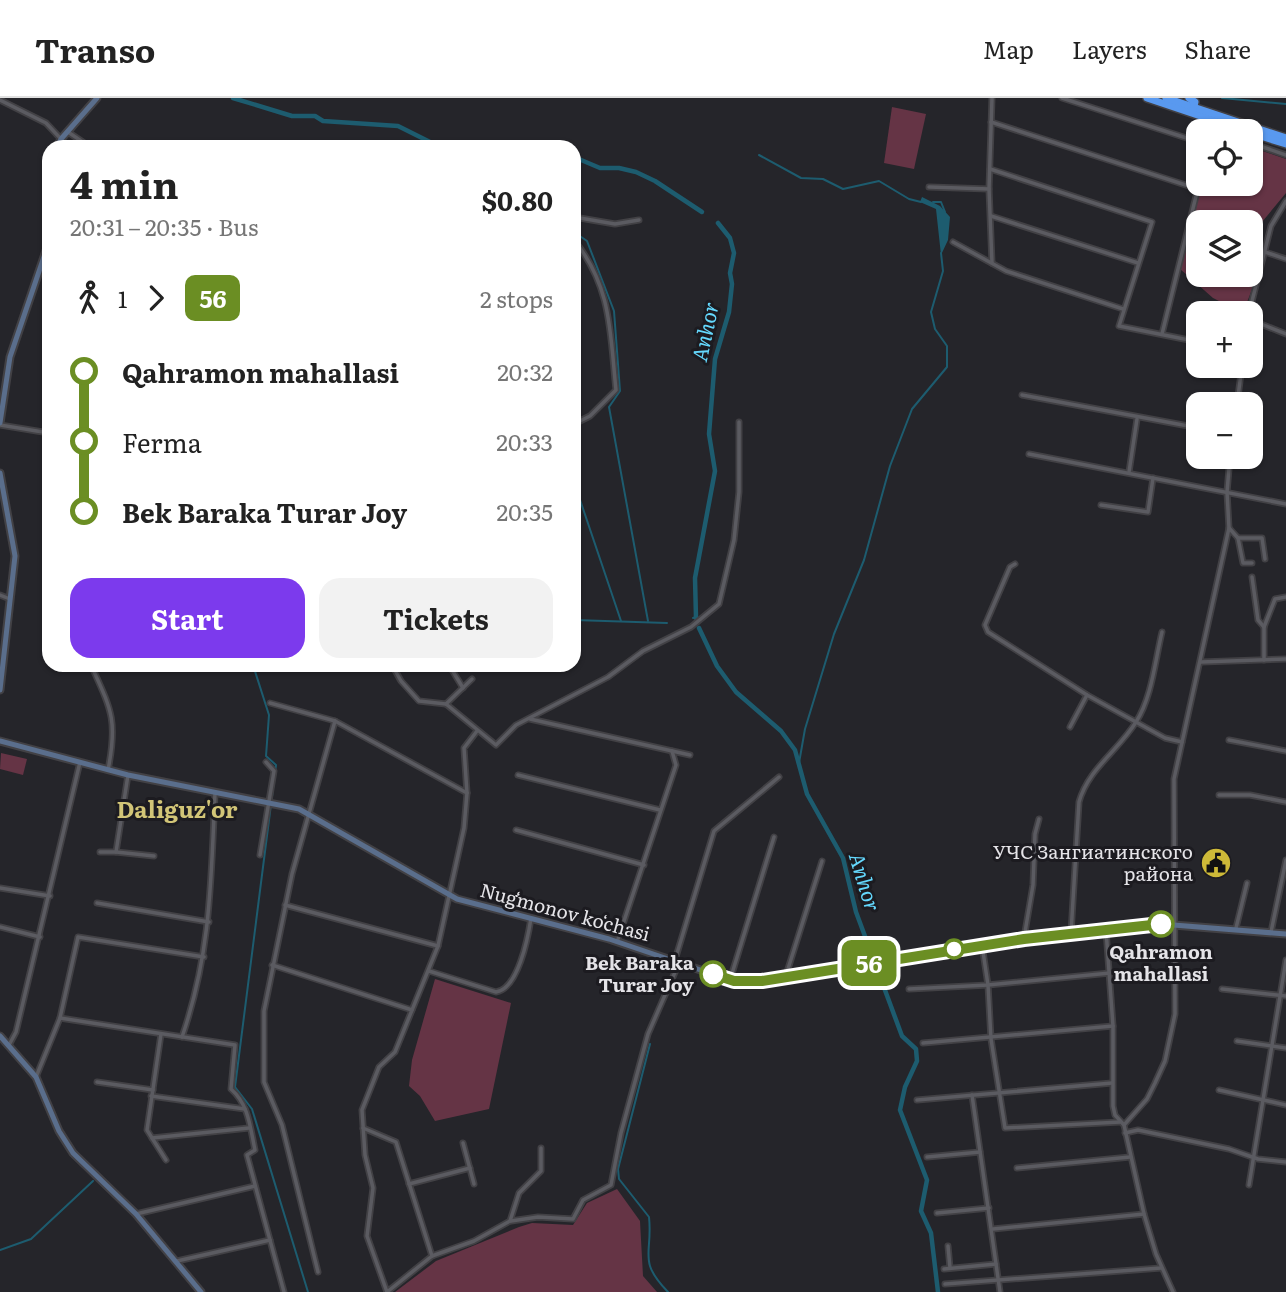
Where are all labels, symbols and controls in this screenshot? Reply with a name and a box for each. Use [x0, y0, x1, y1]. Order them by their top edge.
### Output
text: Transo [35, 24, 155, 73]
text: Map [983, 31, 1034, 66]
text: Layers [1072, 31, 1146, 66]
text: Share [1184, 31, 1251, 66]
map controls [1186, 119, 1263, 469]
button: locate [1186, 119, 1263, 196]
text: 4 min [70, 154, 179, 211]
text: $0.80 [482, 180, 553, 219]
text: 20:31 – 20:35 · Bus [70, 209, 258, 243]
button: layers [1186, 210, 1263, 287]
icon: walk [70, 279, 108, 317]
icon: forward [137, 279, 175, 317]
text: 56 [199, 280, 226, 315]
text: 1 [118, 281, 127, 315]
text: 2 stops [480, 281, 553, 315]
water label: Anhor [682, 299, 725, 364]
button: + [1186, 301, 1263, 378]
text: Qahramon mahallasi [122, 352, 399, 391]
text: 20:32 [497, 354, 553, 388]
button: − [1186, 392, 1263, 469]
text: Ferma [122, 422, 202, 461]
text: 20:33 [496, 424, 553, 458]
text: Bek Baraka Turar Joy [122, 492, 407, 531]
text: 20:35 [497, 494, 553, 528]
button: Start [70, 578, 305, 658]
button: Tickets [319, 578, 553, 658]
district label: Daliguz'or [117, 791, 238, 825]
place label: УЧС Зангиатинского района [993, 837, 1194, 887]
public building icon: УЧС Зангиатинского района [1199, 846, 1233, 880]
water label: Anhor [843, 848, 890, 915]
street label: Nugʻmonov koʻchasi [477, 875, 653, 947]
marker: Qahramon mahallasi [1148, 911, 1174, 937]
place label: Qahramon mahallasi [1109, 937, 1213, 987]
unlabelled marker [944, 939, 964, 959]
line badge: 56 [838, 940, 900, 986]
text: 56 [855, 945, 883, 980]
place label: Bek Baraka Turar Joy [585, 948, 694, 998]
marker: Bek Baraka Turar Joy [700, 961, 726, 987]

